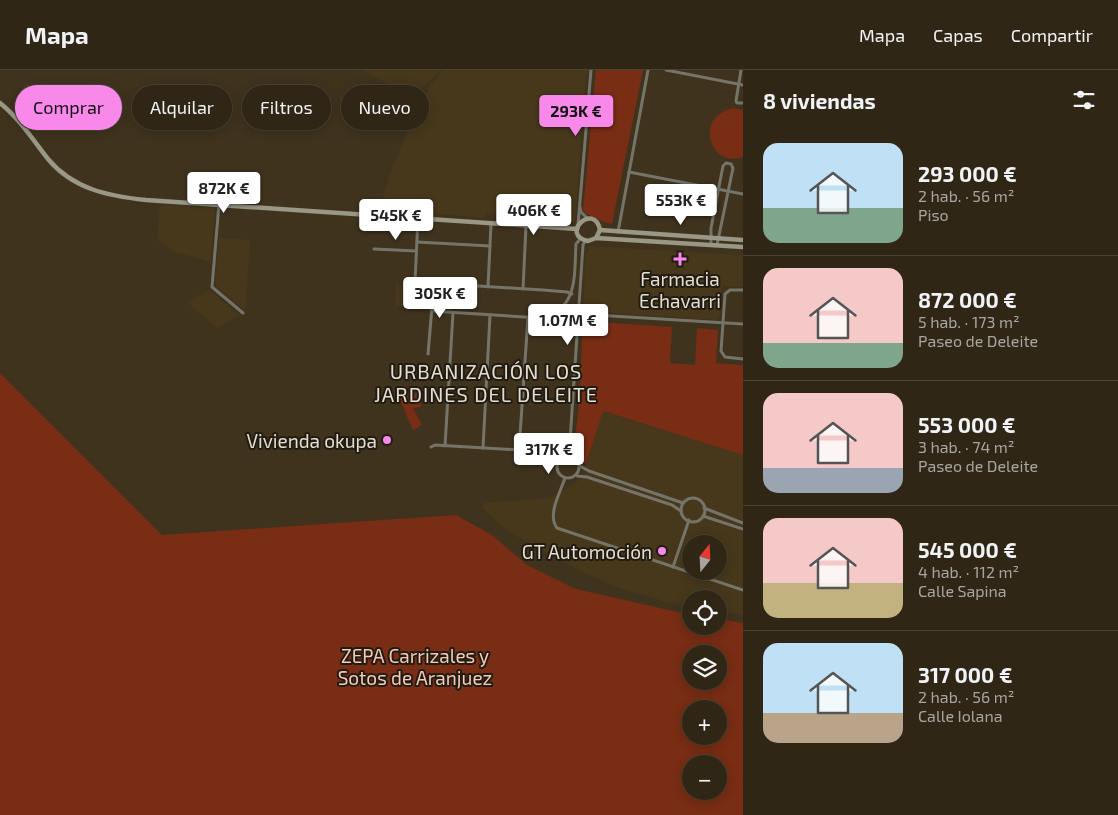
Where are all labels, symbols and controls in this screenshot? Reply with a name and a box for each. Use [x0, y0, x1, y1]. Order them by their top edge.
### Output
text: Mapa [25, 20, 89, 49]
text: Mapa [859, 24, 905, 46]
text: Capas [933, 24, 983, 46]
text: Compartir [1011, 24, 1093, 46]
chip: Comprar [15, 85, 122, 130]
chip: Alquilar [132, 85, 232, 130]
chip: Filtros [242, 85, 331, 130]
chip: Nuevo [341, 85, 429, 130]
icon: filters [1070, 86, 1098, 114]
text: 8 viviendas [763, 88, 876, 113]
pin: 293K € [535, 94, 617, 137]
text: 293K € [550, 101, 602, 120]
text: 293 000 € [918, 161, 1017, 186]
icon: home [803, 163, 863, 223]
pin: 872K € [183, 172, 265, 214]
text: 872K € [198, 178, 250, 197]
pin: 553K € [640, 184, 722, 226]
text: 2 hab. · 56 m² [918, 186, 1014, 205]
text: 553K € [656, 190, 706, 209]
pin: 406K € [493, 194, 575, 236]
pin: 545K € [355, 198, 437, 241]
text: 406K € [507, 200, 561, 219]
text: 545K € [370, 205, 422, 224]
text: Piso [918, 205, 949, 224]
marker: Farmacia Echavarri [674, 253, 686, 265]
place label: Farmacia Echavarri [639, 267, 721, 312]
pin: 305K € [399, 276, 481, 319]
text: 305K € [414, 283, 466, 302]
text: 872 000 € [918, 287, 1017, 312]
icon: home [803, 288, 863, 348]
pin: 1.07M € [522, 304, 614, 346]
text: 1.07M € [539, 310, 597, 329]
text: 5 hab. · 173 m² [918, 312, 1020, 331]
text: Paseo de Deleite [918, 331, 1038, 350]
district label: URBANIZACIÓN LOS JARDINES DEL DELEITE [374, 359, 598, 406]
text: 553 000 € [918, 412, 1015, 437]
icon: home [803, 413, 863, 473]
place label: Vivienda okupa [246, 429, 377, 452]
pin: 317K € [508, 432, 590, 475]
marker: Vivienda okupa [381, 434, 393, 446]
text: 3 hab. · 74 m² [918, 437, 1014, 456]
text: 317K € [525, 439, 573, 458]
text: Paseo de Deleite [918, 456, 1038, 475]
north arrow [682, 535, 728, 580]
map controls [682, 535, 727, 800]
text: 545 000 € [918, 537, 1017, 562]
icon: home [803, 538, 863, 598]
place label: GT Automoción [522, 540, 652, 563]
marker: GT Automoción [656, 545, 668, 557]
text: 4 hab. · 112 m² [918, 562, 1019, 581]
text: Calle Sapina [918, 581, 1007, 600]
button: locate [682, 590, 727, 635]
park label: ZEPA Carrizales y Sotos de Aranjuez [338, 644, 492, 689]
button: layers [682, 645, 727, 690]
text: 317 000 € [918, 662, 1012, 687]
icon: home [803, 663, 863, 723]
text: 2 hab. · 56 m² [918, 687, 1014, 706]
button: + [682, 700, 727, 745]
text: Calle Iolana [918, 706, 1002, 725]
button: − [682, 755, 727, 800]

